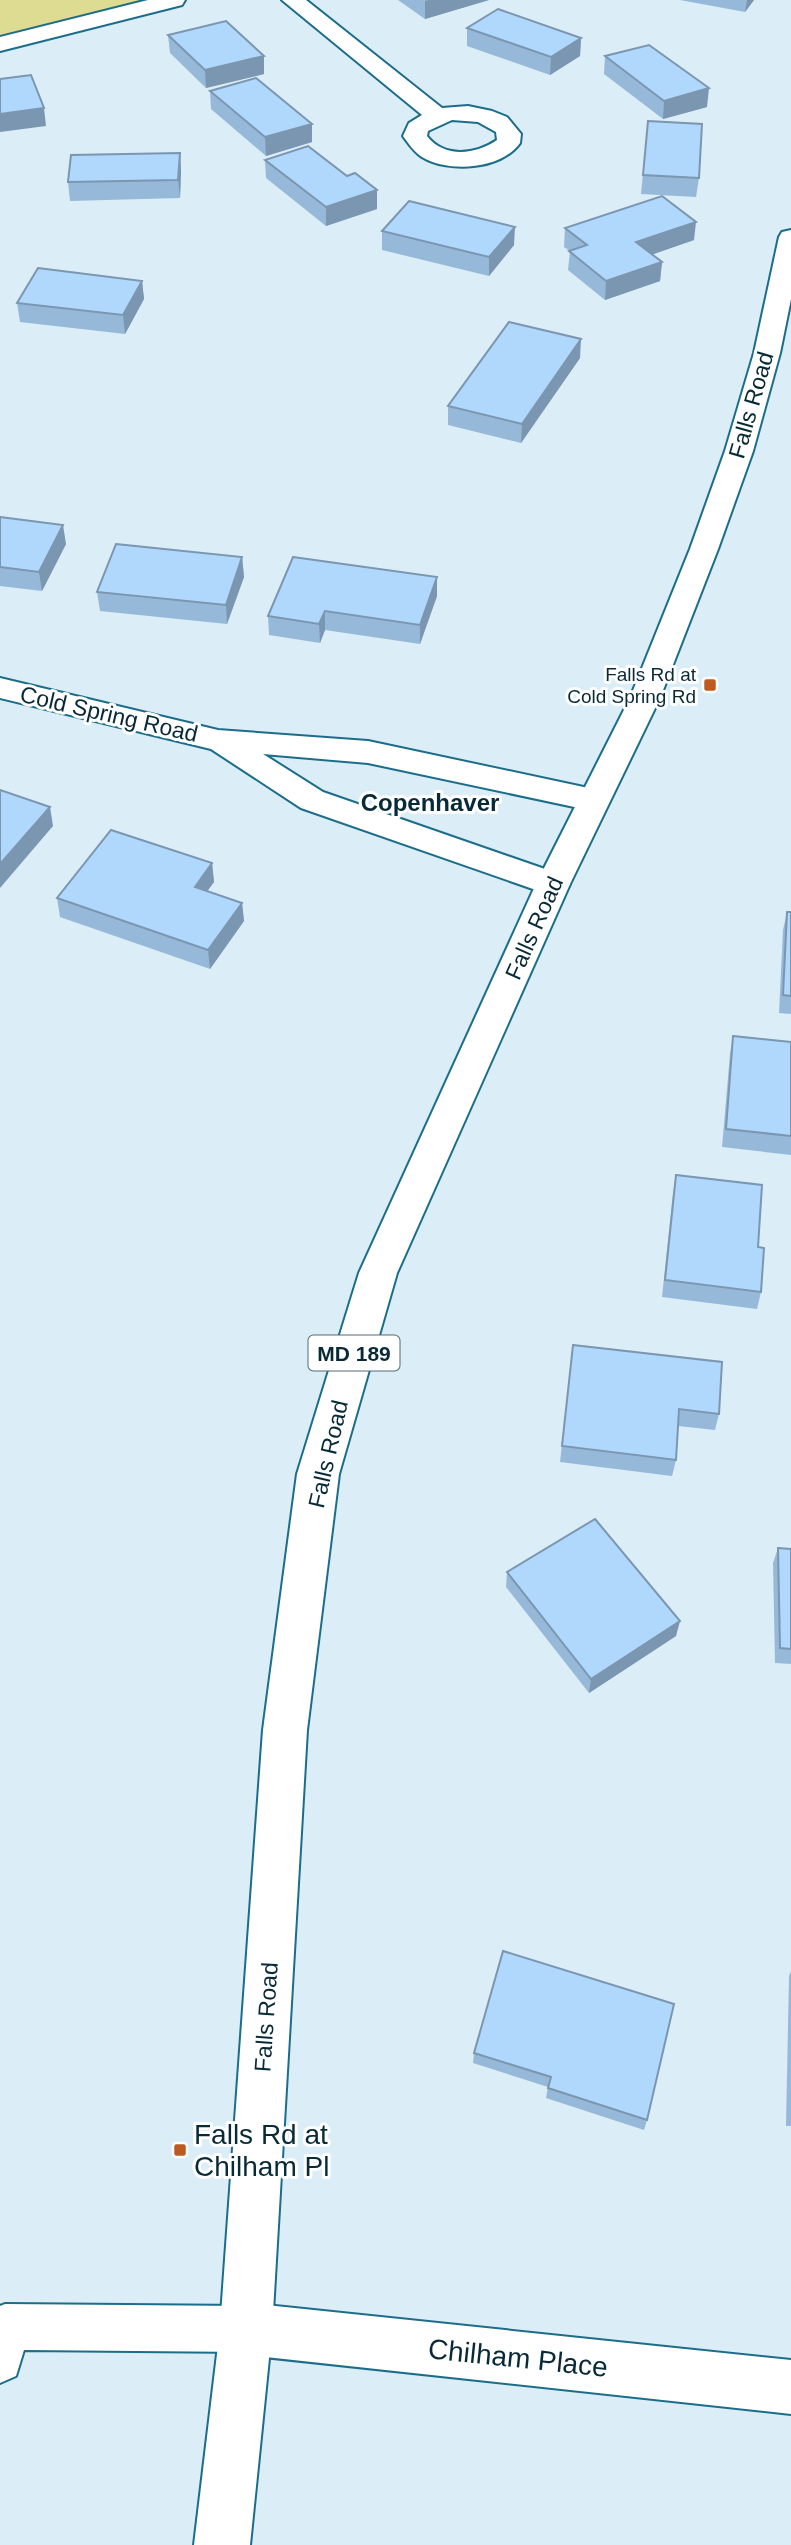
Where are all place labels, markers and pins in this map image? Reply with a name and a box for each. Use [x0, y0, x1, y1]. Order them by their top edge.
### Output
place label: Falls Rd at Cold Spring Rd [567, 664, 697, 707]
marker: Falls Rd at Cold Spring Rd [702, 677, 718, 693]
place label: Falls Rd at Chilham Pl [194, 2119, 329, 2182]
marker: Falls Rd at Chilham Pl [172, 2142, 188, 2158]

